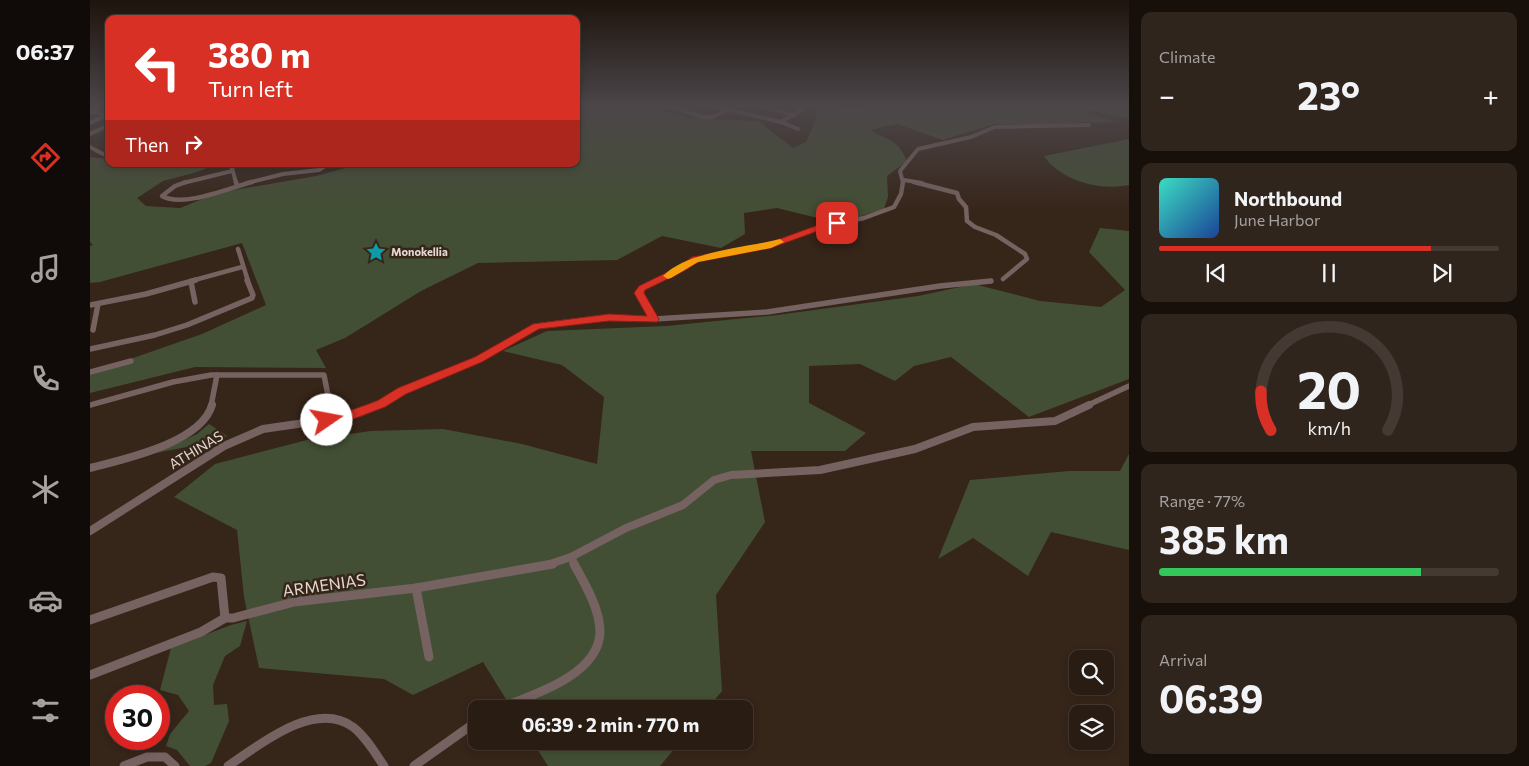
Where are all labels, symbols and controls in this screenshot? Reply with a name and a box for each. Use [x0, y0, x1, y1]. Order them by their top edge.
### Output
text: 380 m [208, 32, 311, 75]
icon: left [125, 35, 190, 100]
text: 06:37 [16, 38, 74, 65]
text: Climate [1159, 47, 1215, 66]
text: 23° [1297, 71, 1360, 118]
text: Turn left [208, 75, 293, 102]
text: − [1159, 78, 1175, 112]
text: + [1483, 78, 1499, 112]
icon: right [179, 130, 207, 158]
text: Then [125, 133, 169, 156]
icon: directions [28, 140, 63, 175]
text: Northbound [1234, 187, 1342, 210]
pin [816, 202, 858, 244]
icon: arrive [823, 209, 851, 237]
text: June Harbor [1234, 210, 1320, 229]
place icon: Monokellia [365, 241, 387, 263]
place label: Monokellia [391, 245, 448, 258]
icon: music [28, 251, 63, 286]
icon: previous [1202, 259, 1230, 287]
icon: pause [1315, 259, 1343, 287]
icon: next [1428, 259, 1456, 287]
text: 20 [1297, 356, 1361, 420]
icon: phone [28, 361, 63, 396]
position arrow [300, 393, 352, 445]
text: km/h [1307, 417, 1351, 439]
street label: ATHINAS [166, 427, 226, 472]
icon: climate [28, 472, 63, 507]
text: Range · 77% [1159, 491, 1245, 510]
text: 385 km [1159, 515, 1289, 562]
street label: ARMENIAS [281, 569, 367, 600]
icon: car [28, 583, 63, 618]
map controls [1069, 650, 1114, 750]
button: search [1069, 650, 1114, 695]
text: Arrival [1159, 650, 1207, 669]
text: 06:39 [1159, 674, 1263, 721]
speed limit sign: 30 [105, 685, 170, 750]
icon: filters [28, 693, 63, 728]
button: layers [1069, 705, 1114, 750]
text: 06:39 · 2 min · 770 m [522, 713, 699, 736]

